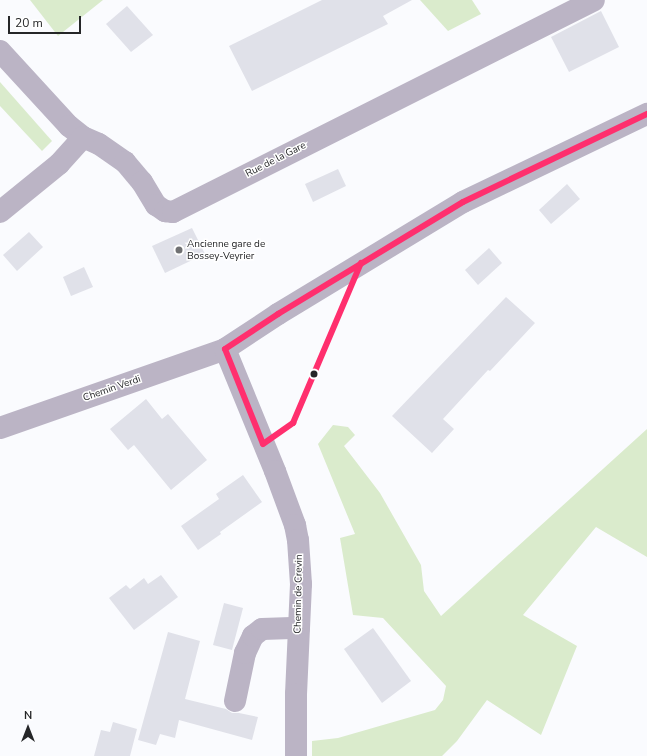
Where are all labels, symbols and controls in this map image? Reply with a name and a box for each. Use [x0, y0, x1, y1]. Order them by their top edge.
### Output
scale bar [10, 8, 83, 34]
text: 20 m [15, 15, 43, 31]
street label: Rue de la Gare [244, 140, 308, 180]
place label: Ancienne gare de Bossey-Veyrier [187, 238, 265, 262]
marker: Ancienne gare de Bossey-Veyrier [174, 245, 184, 255]
unlabelled marker [309, 369, 319, 379]
street label: Chemin Verdi [82, 374, 142, 404]
street label: Chemin de Crevin [292, 554, 306, 634]
north arrow [8, 708, 48, 748]
text: N [24, 708, 32, 723]

